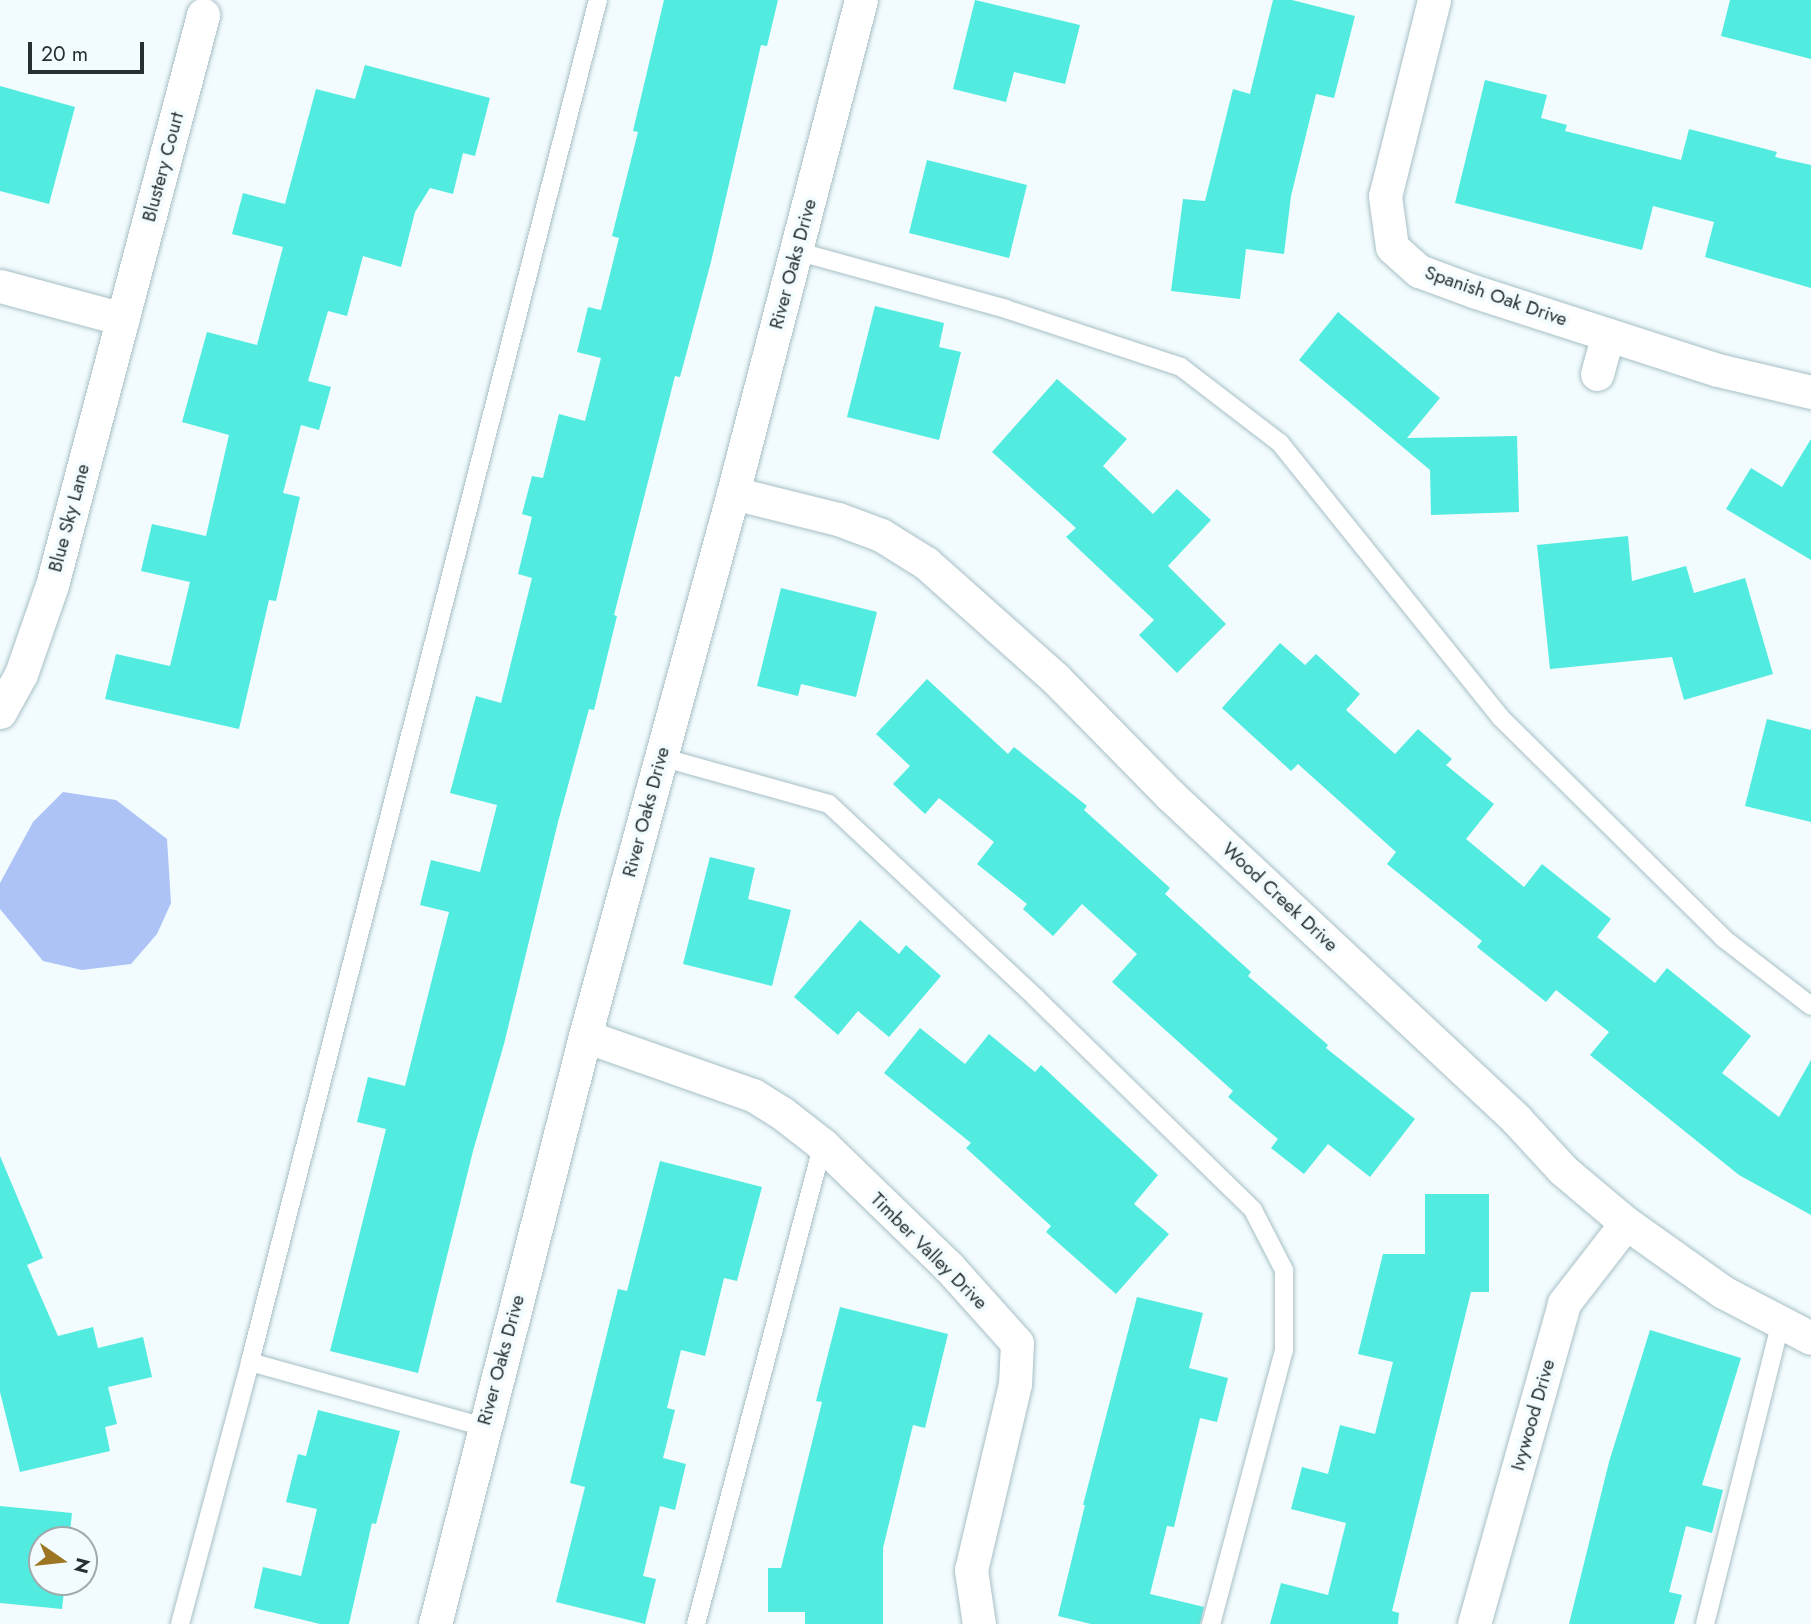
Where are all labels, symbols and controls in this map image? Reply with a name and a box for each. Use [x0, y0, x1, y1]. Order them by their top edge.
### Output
scale bar [32, 28, 147, 72]
text: 20 m [41, 39, 88, 69]
street label: Blustery Court [137, 110, 189, 224]
street label: River Oaks Drive [765, 196, 821, 332]
street label: Spanish Oak Drive [1422, 261, 1570, 331]
street label: Blue Sky Lane [44, 461, 94, 575]
street label: River Oaks Drive [618, 744, 674, 880]
street label: Wood Creek Drive [1217, 838, 1343, 956]
street label: Timber Valley Drive [866, 1188, 992, 1314]
street label: River Oaks Drive [473, 1292, 529, 1428]
street label: Ivywood Drive [1506, 1357, 1560, 1473]
north arrow [28, 1526, 98, 1596]
text: N [67, 1555, 97, 1576]

